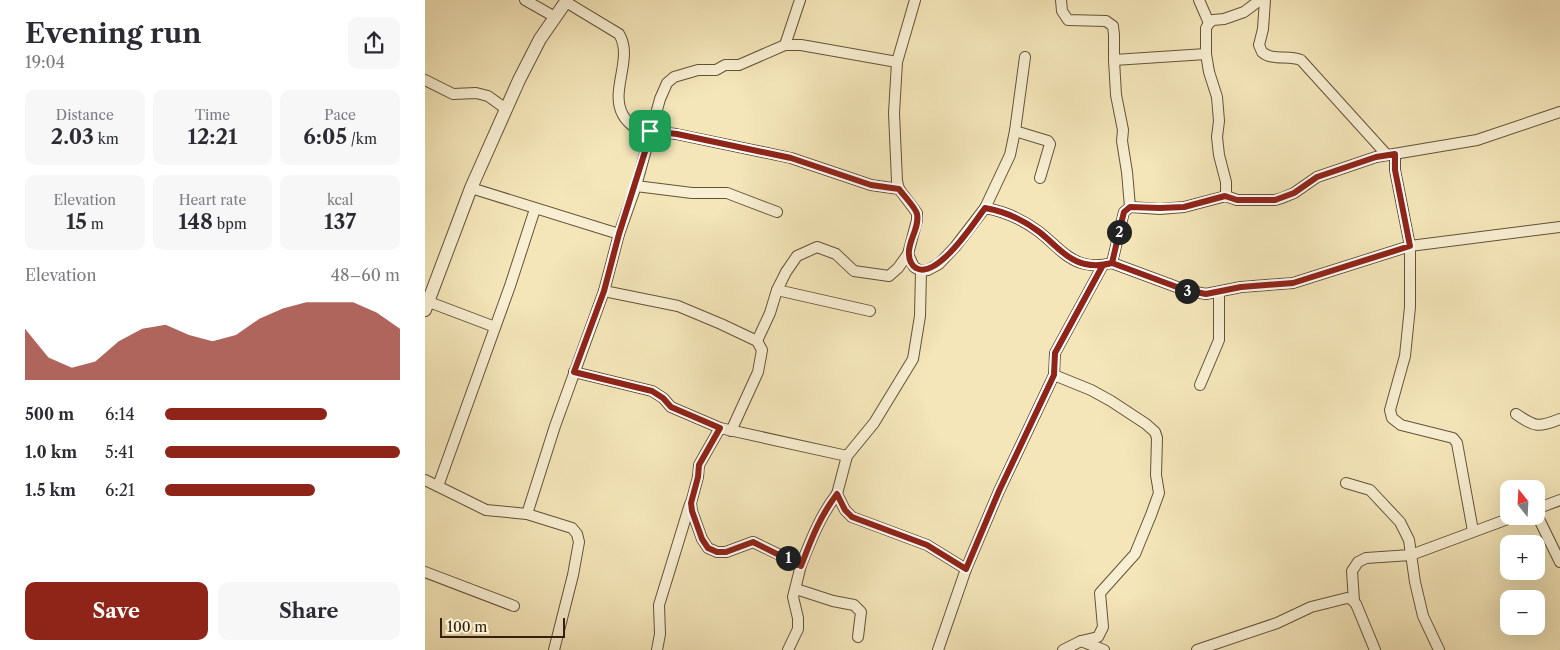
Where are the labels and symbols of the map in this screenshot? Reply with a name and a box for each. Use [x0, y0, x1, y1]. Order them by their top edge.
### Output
pin [629, 110, 671, 152]
pin: 2 [1107, 220, 1131, 244]
pin: 3 [1175, 278, 1199, 304]
north arrow [1500, 480, 1545, 525]
pin: 1 [775, 546, 801, 570]
scale bar [440, 615, 565, 638]

